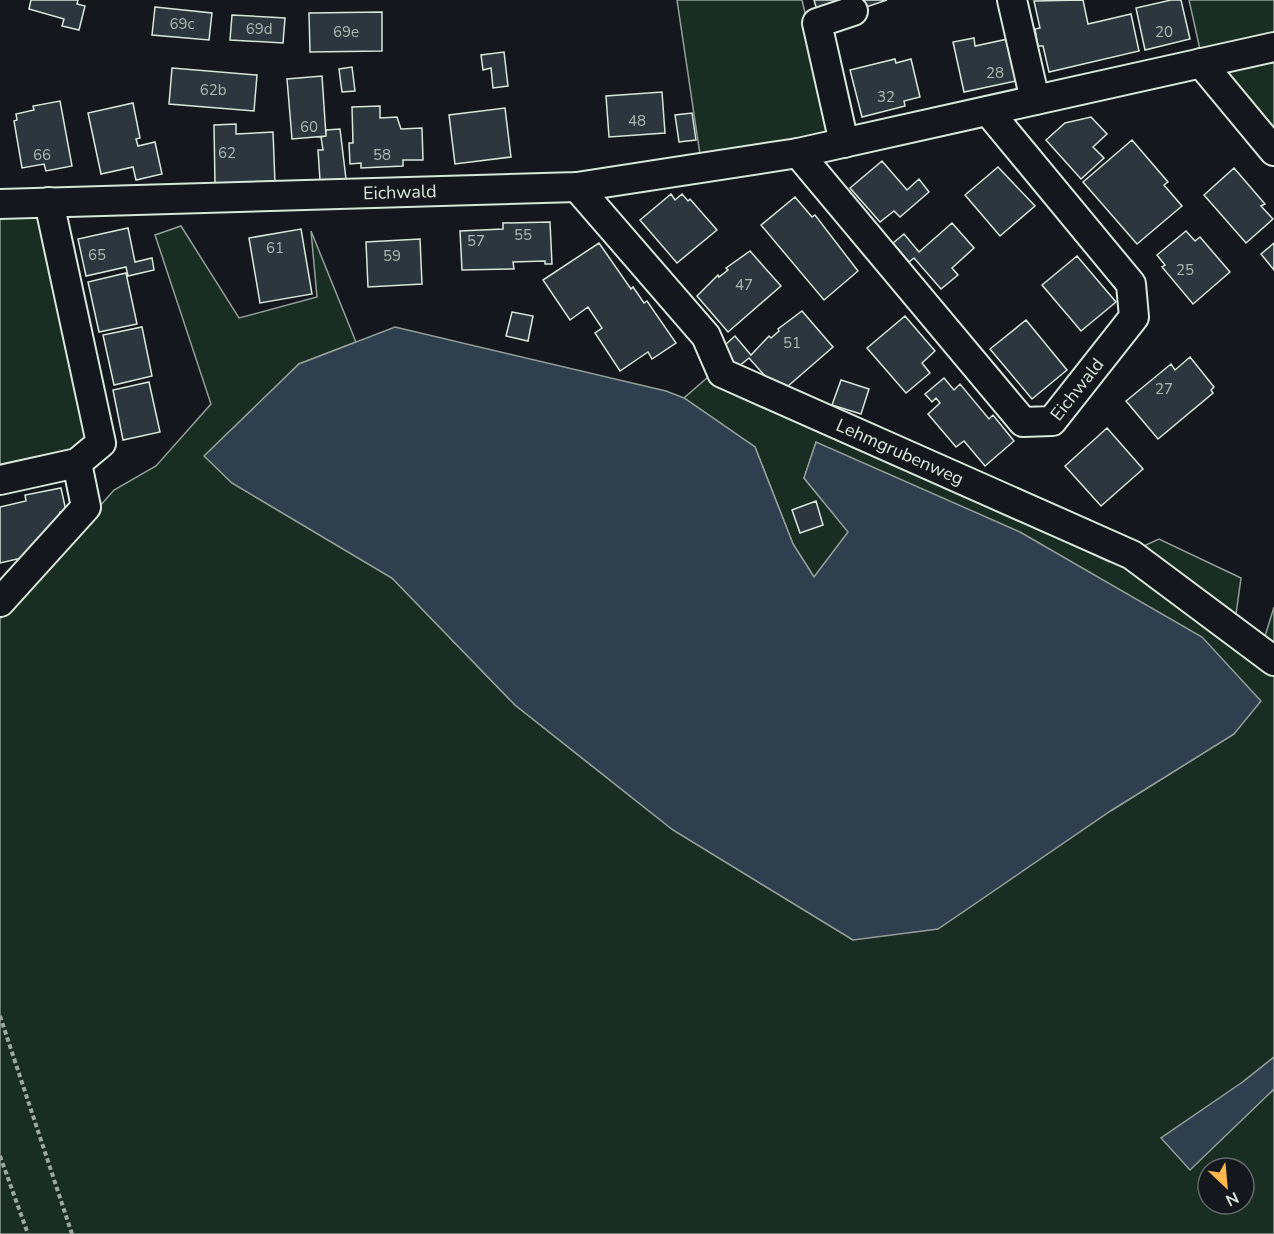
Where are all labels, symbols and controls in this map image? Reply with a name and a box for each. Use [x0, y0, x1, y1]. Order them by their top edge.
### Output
house number: 69c [170, 14, 195, 34]
house number: 69d [246, 19, 272, 39]
house number: 69e [333, 22, 359, 42]
house number: 20 [1155, 22, 1173, 42]
house number: 28 [986, 63, 1004, 83]
house number: 62b [200, 80, 227, 100]
house number: 32 [877, 87, 895, 107]
house number: 48 [628, 111, 646, 131]
house number: 60 [300, 117, 318, 137]
house number: 62 [218, 143, 236, 163]
house number: 66 [33, 145, 51, 165]
house number: 58 [373, 145, 391, 165]
street label: Eichwald [363, 179, 437, 205]
house number: 55 [514, 225, 532, 245]
house number: 57 [467, 231, 485, 251]
house number: 61 [266, 238, 284, 258]
house number: 65 [88, 245, 106, 265]
house number: 59 [383, 246, 401, 266]
house number: 25 [1176, 260, 1194, 280]
house number: 47 [735, 275, 753, 295]
house number: 51 [783, 333, 801, 353]
street label: Eichwald [1045, 353, 1109, 426]
house number: 27 [1155, 379, 1173, 399]
street label: Lehmgrubenweg [832, 413, 968, 491]
north arrow [1196, 1156, 1256, 1216]
text: N [1222, 1186, 1242, 1211]

